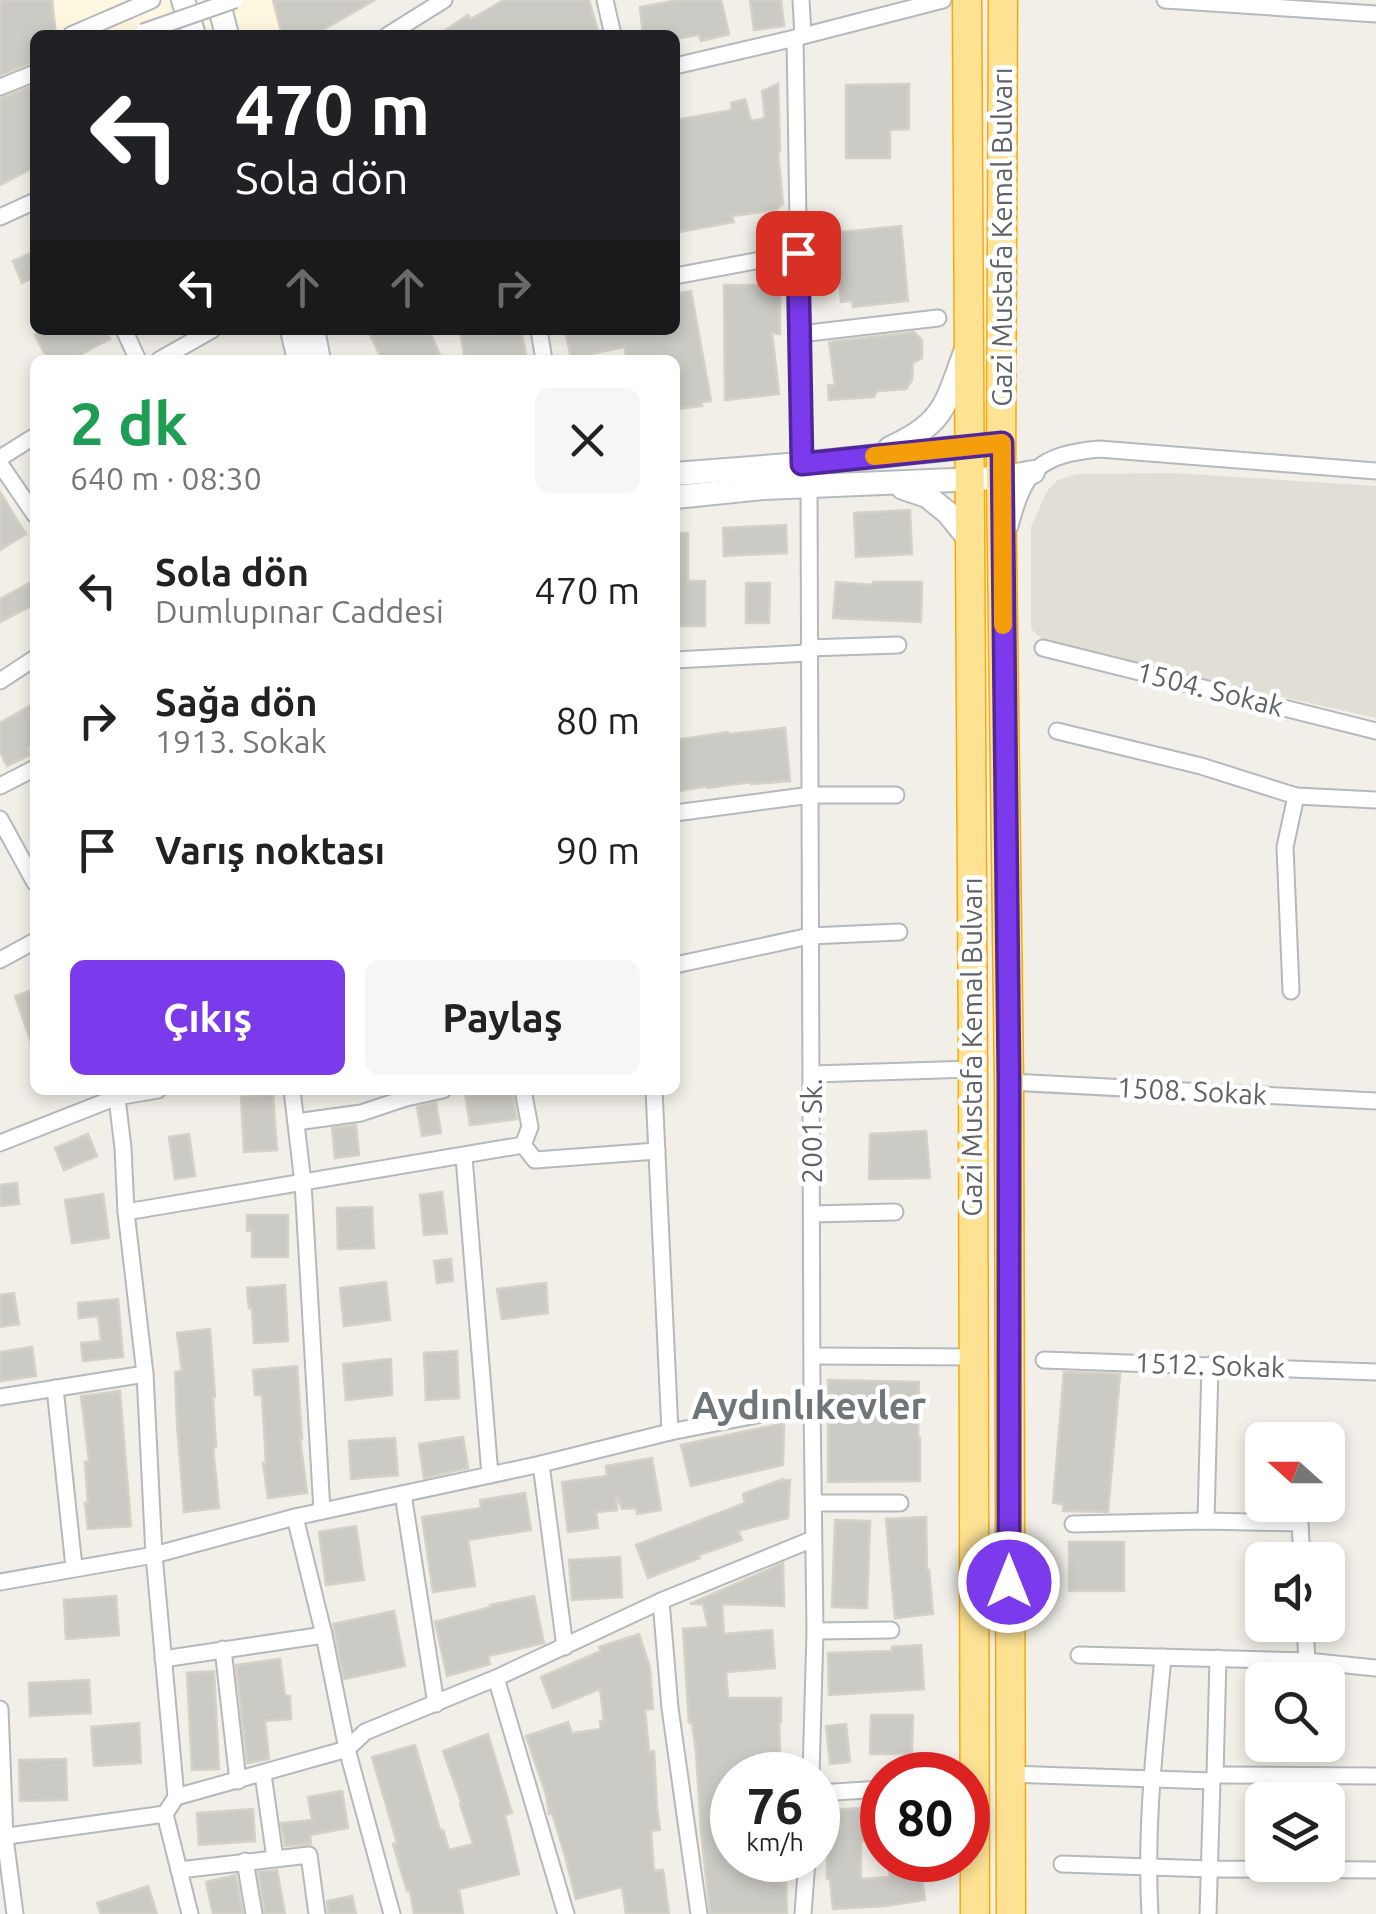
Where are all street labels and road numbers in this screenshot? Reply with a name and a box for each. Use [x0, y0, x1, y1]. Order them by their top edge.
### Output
street label: Gazi Mustafa Kemal Bulvarı [986, 67, 1017, 407]
street label: 1504. Sokak [1134, 655, 1287, 722]
street label: Gazi Mustafa Kemal Bulvarı [956, 877, 987, 1217]
street label: 1508. Sokak [1116, 1071, 1268, 1110]
street label: 2001 Sk. [796, 1078, 827, 1184]
street label: 1512. Sokak [1134, 1346, 1286, 1383]

